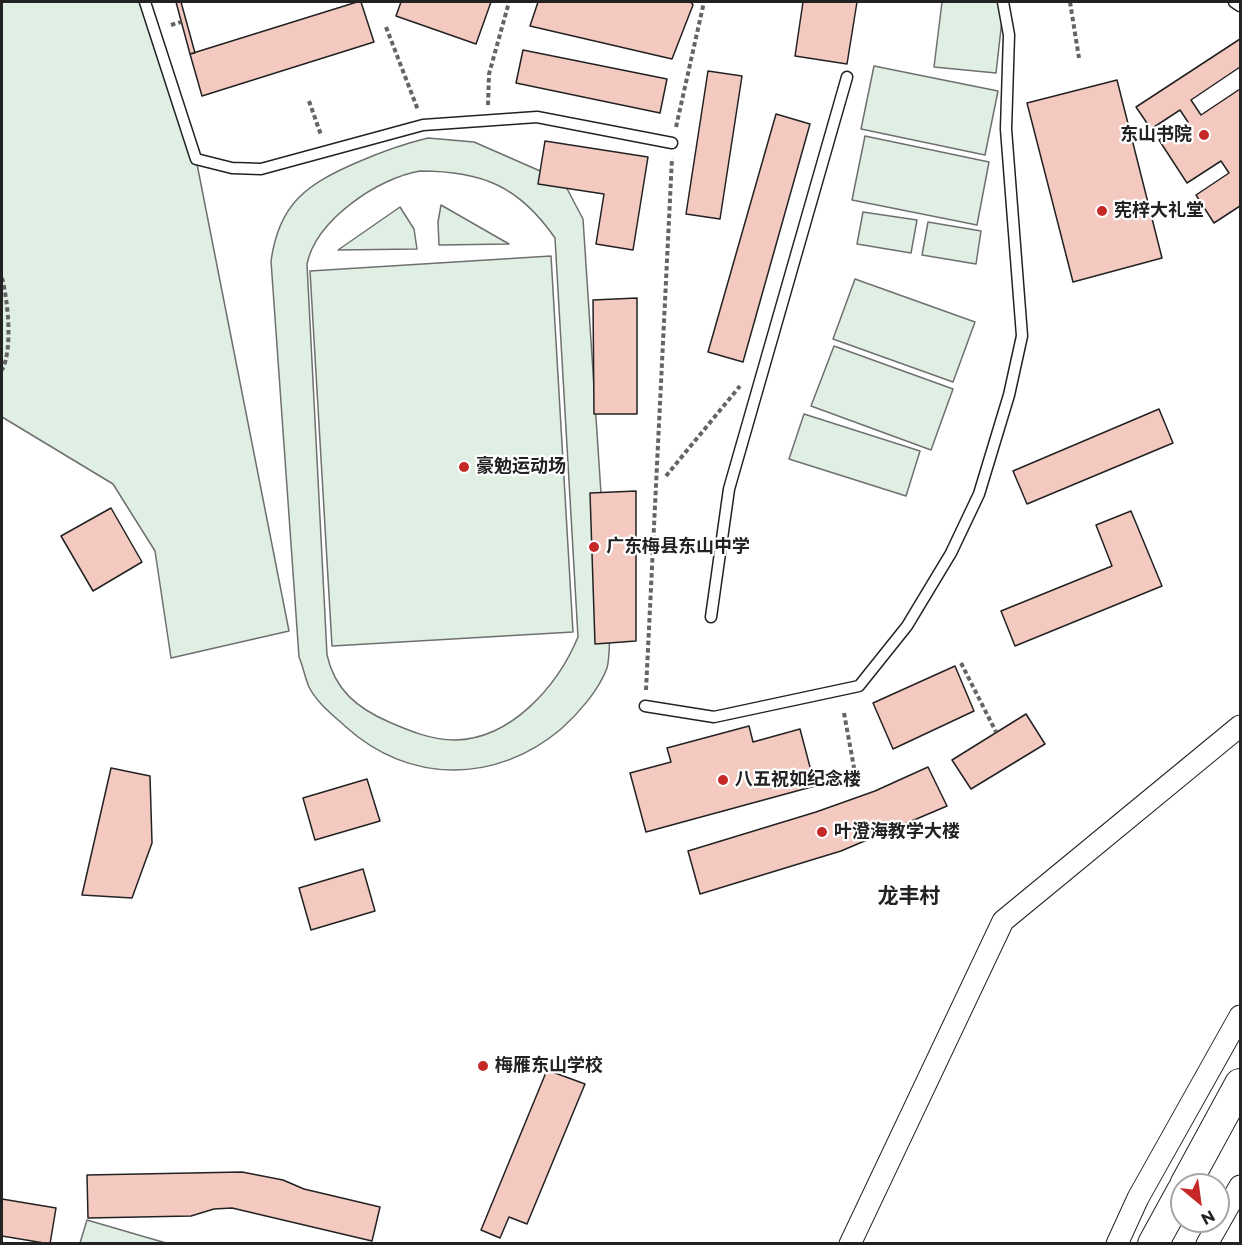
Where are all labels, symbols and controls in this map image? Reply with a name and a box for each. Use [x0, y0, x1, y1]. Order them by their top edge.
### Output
place label: 东山书院 [1120, 124, 1192, 146]
marker: 东山书院 [1197, 128, 1211, 142]
place label: 宪梓大礼堂 [1114, 200, 1204, 222]
marker: 宪梓大礼堂 [1095, 204, 1109, 218]
place label: 豪勉运动场 [476, 456, 566, 478]
marker: 豪勉运动场 [457, 460, 471, 474]
place label: 广东梅县东山中学 [606, 536, 750, 558]
marker: 广东梅县东山中学 [587, 540, 601, 554]
place label: 八五祝如纪念楼 [735, 769, 861, 791]
marker: 八五祝如纪念楼 [716, 773, 730, 787]
place label: 叶澄海教学大楼 [834, 821, 960, 843]
marker: 叶澄海教学大楼 [815, 825, 829, 839]
district label: 龙丰村 [878, 884, 940, 910]
place label: 梅雁东山学校 [495, 1055, 603, 1077]
marker: 梅雁东山学校 [476, 1059, 490, 1073]
north arrow [1170, 1173, 1230, 1233]
text: N [1198, 1206, 1218, 1229]

